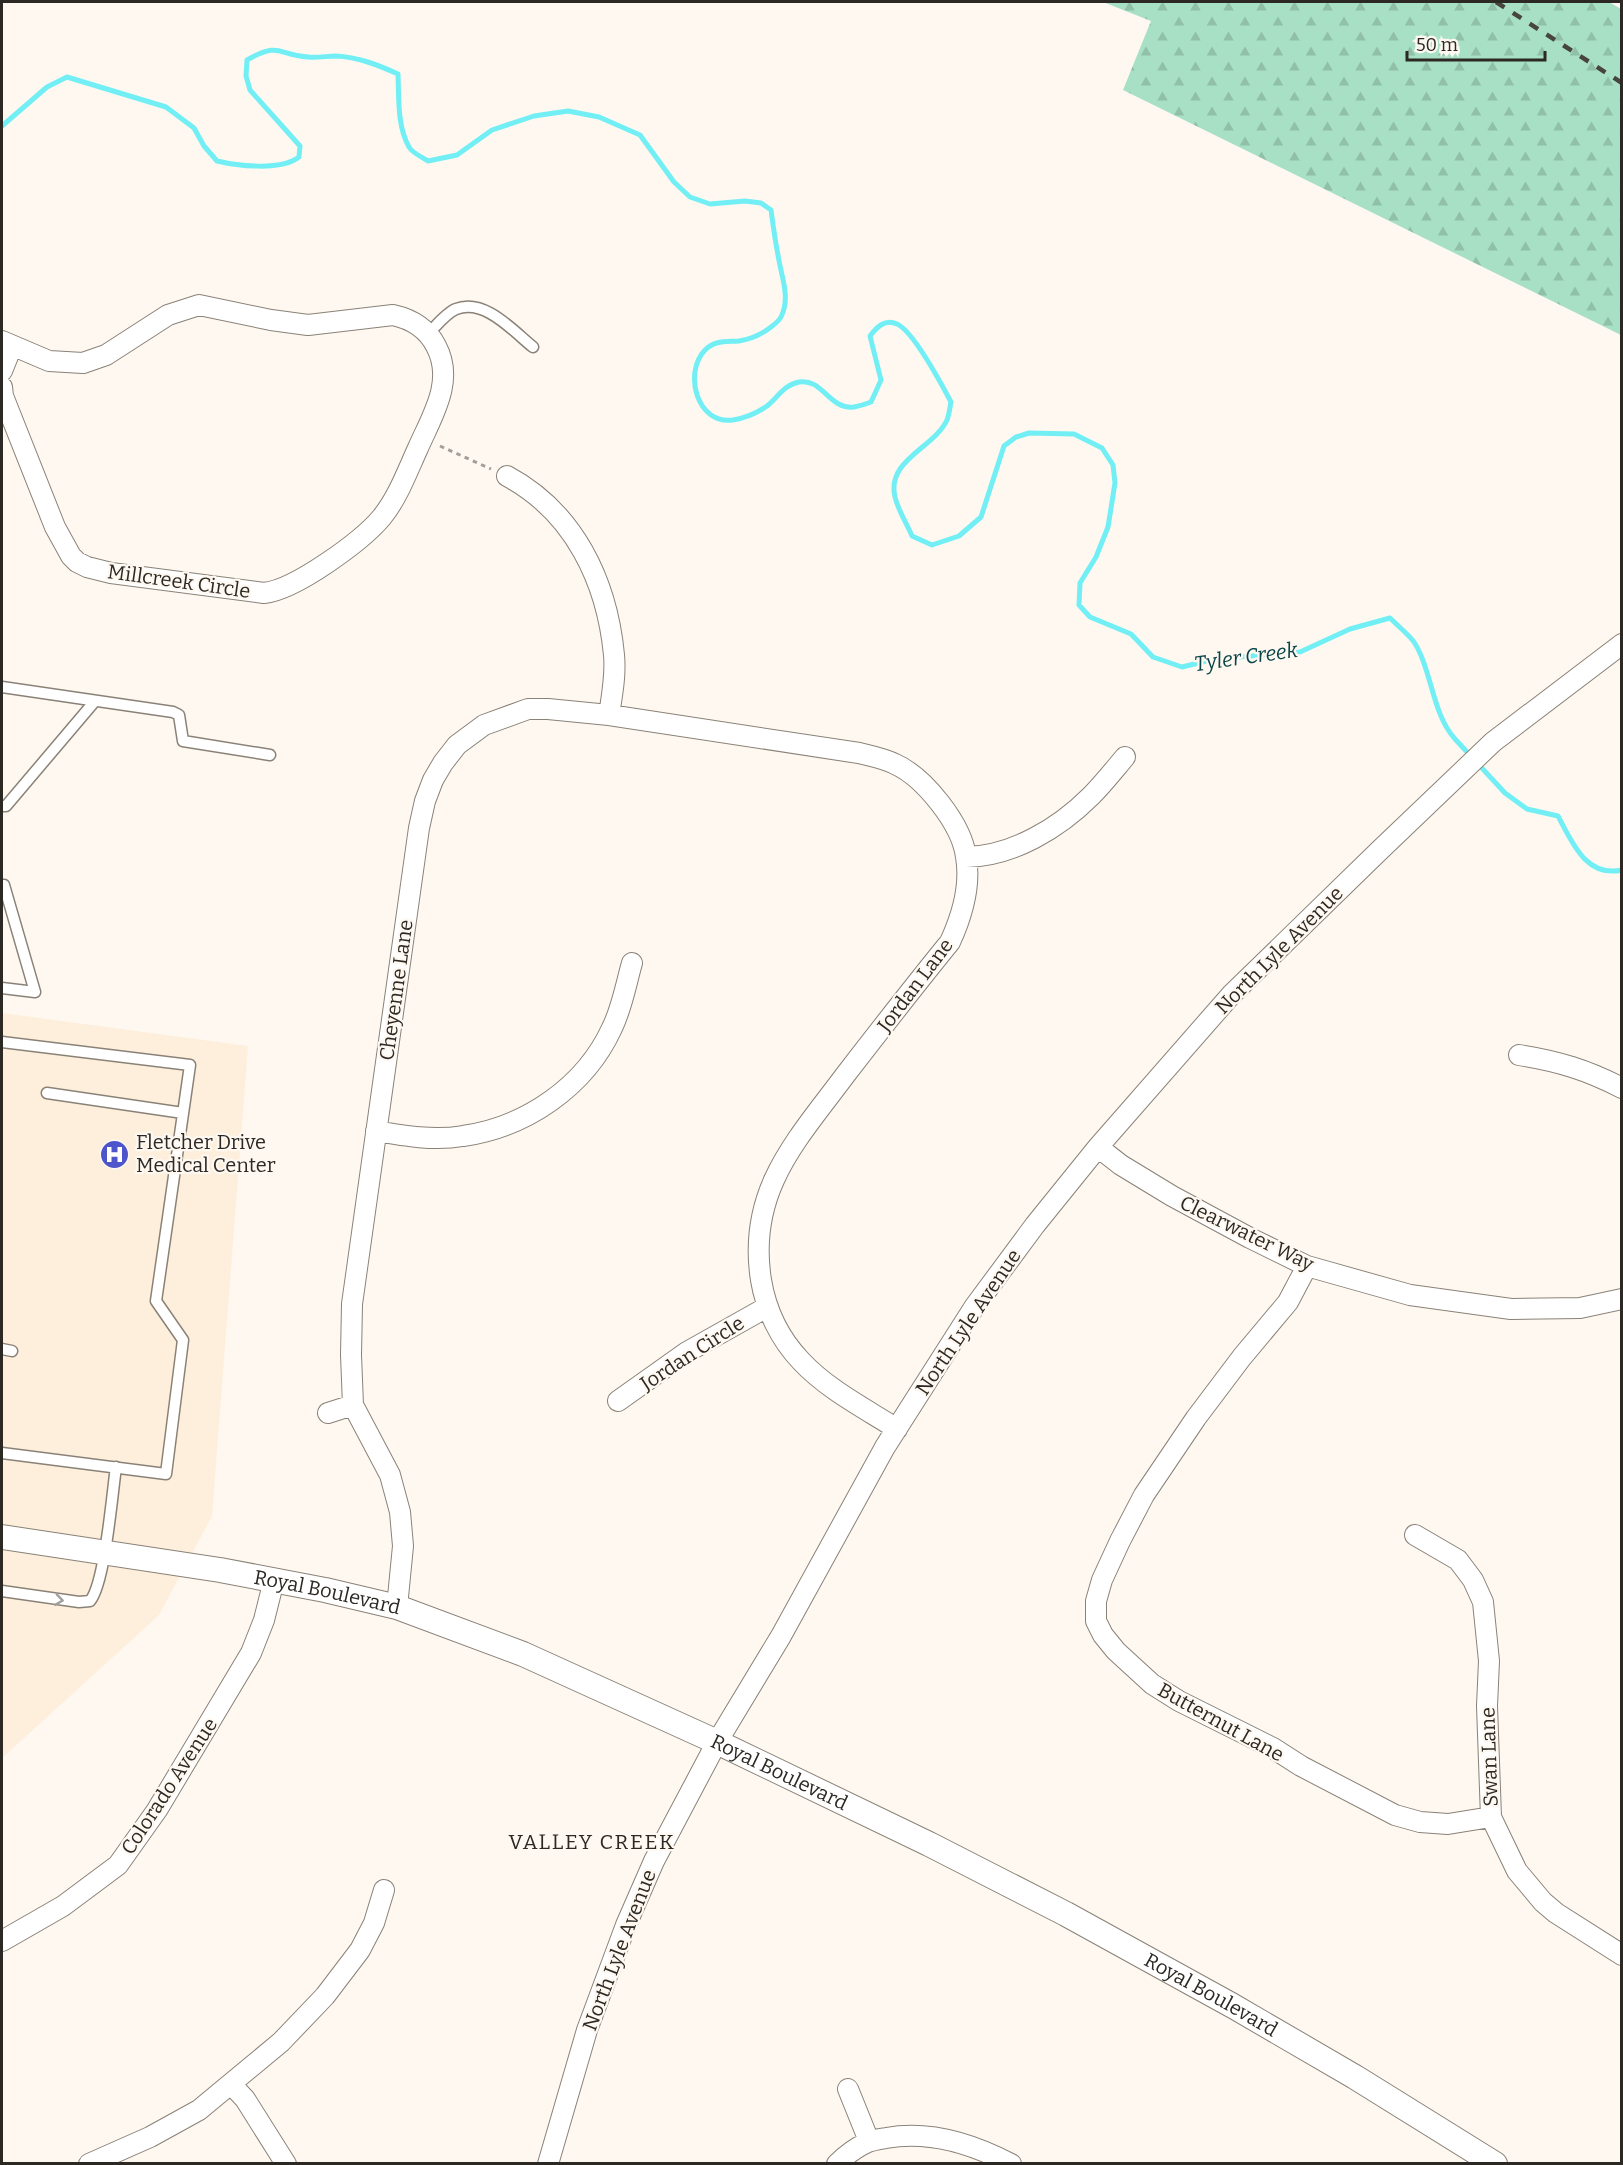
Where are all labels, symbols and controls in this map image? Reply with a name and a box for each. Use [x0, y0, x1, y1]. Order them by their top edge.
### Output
scale bar [1407, 24, 1545, 62]
text: 50 m [1416, 34, 1458, 56]
street label: Millcreek Circle [106, 559, 252, 603]
water label: Tyler Creek [1193, 637, 1300, 677]
street label: North Lyle Avenue [1210, 881, 1348, 1019]
street label: Cheyenne Lane [374, 918, 418, 1062]
street label: Jordan Lane [871, 934, 958, 1037]
place label: Fletcher Drive Medical Center [136, 1130, 276, 1177]
hospital icon: Fletcher Drive Medical Center [99, 1138, 131, 1170]
street label: Clearwater Way [1176, 1190, 1318, 1276]
street label: North Lyle Avenue [910, 1244, 1026, 1400]
street label: Jordan Circle [635, 1311, 748, 1396]
street label: Royal Boulevard [252, 1565, 403, 1619]
one-way arrow [55, 1593, 64, 1605]
street label: Butternut Lane [1154, 1677, 1288, 1767]
street label: Swan Lane [1475, 1707, 1503, 1807]
street label: Colorado Avenue [116, 1713, 222, 1859]
street label: Royal Boulevard [707, 1729, 852, 1815]
district label: VALLEY CREEK [509, 1829, 675, 1855]
street label: North Lyle Avenue [577, 1866, 661, 2034]
street label: Royal Boulevard [1140, 1948, 1282, 2042]

